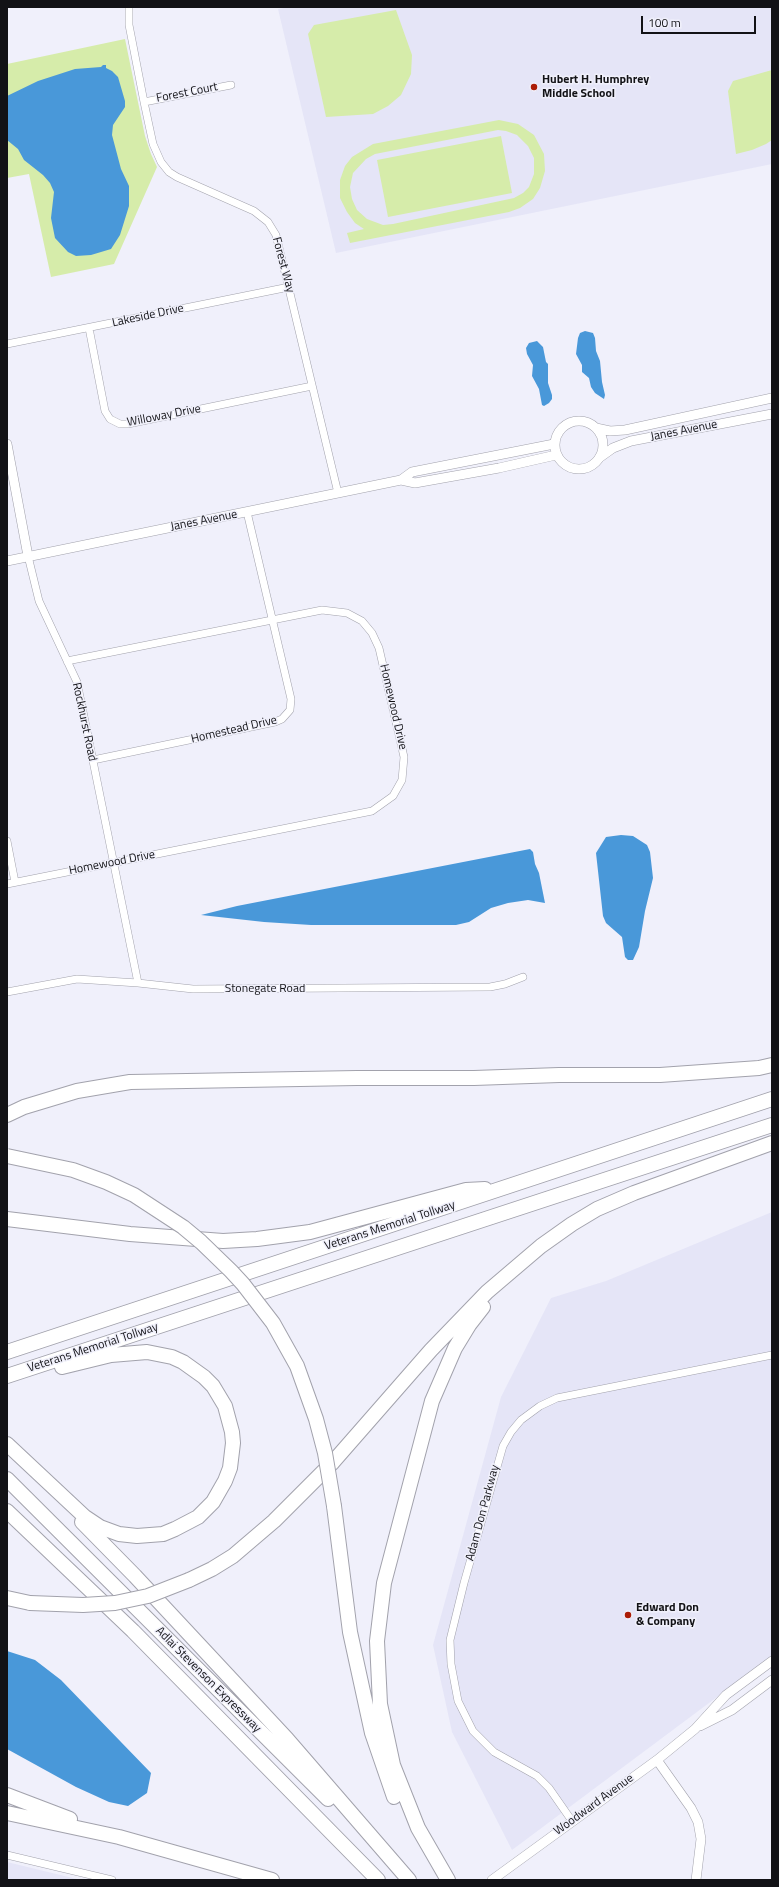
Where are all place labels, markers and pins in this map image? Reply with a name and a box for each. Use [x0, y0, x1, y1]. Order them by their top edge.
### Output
place label: Hubert H. Humphrey Middle School [542, 73, 649, 101]
marker: Hubert H. Humphrey Middle School [529, 82, 539, 92]
place label: Edward Don & Company [636, 1601, 699, 1629]
marker: Edward Don & Company [623, 1610, 633, 1620]

